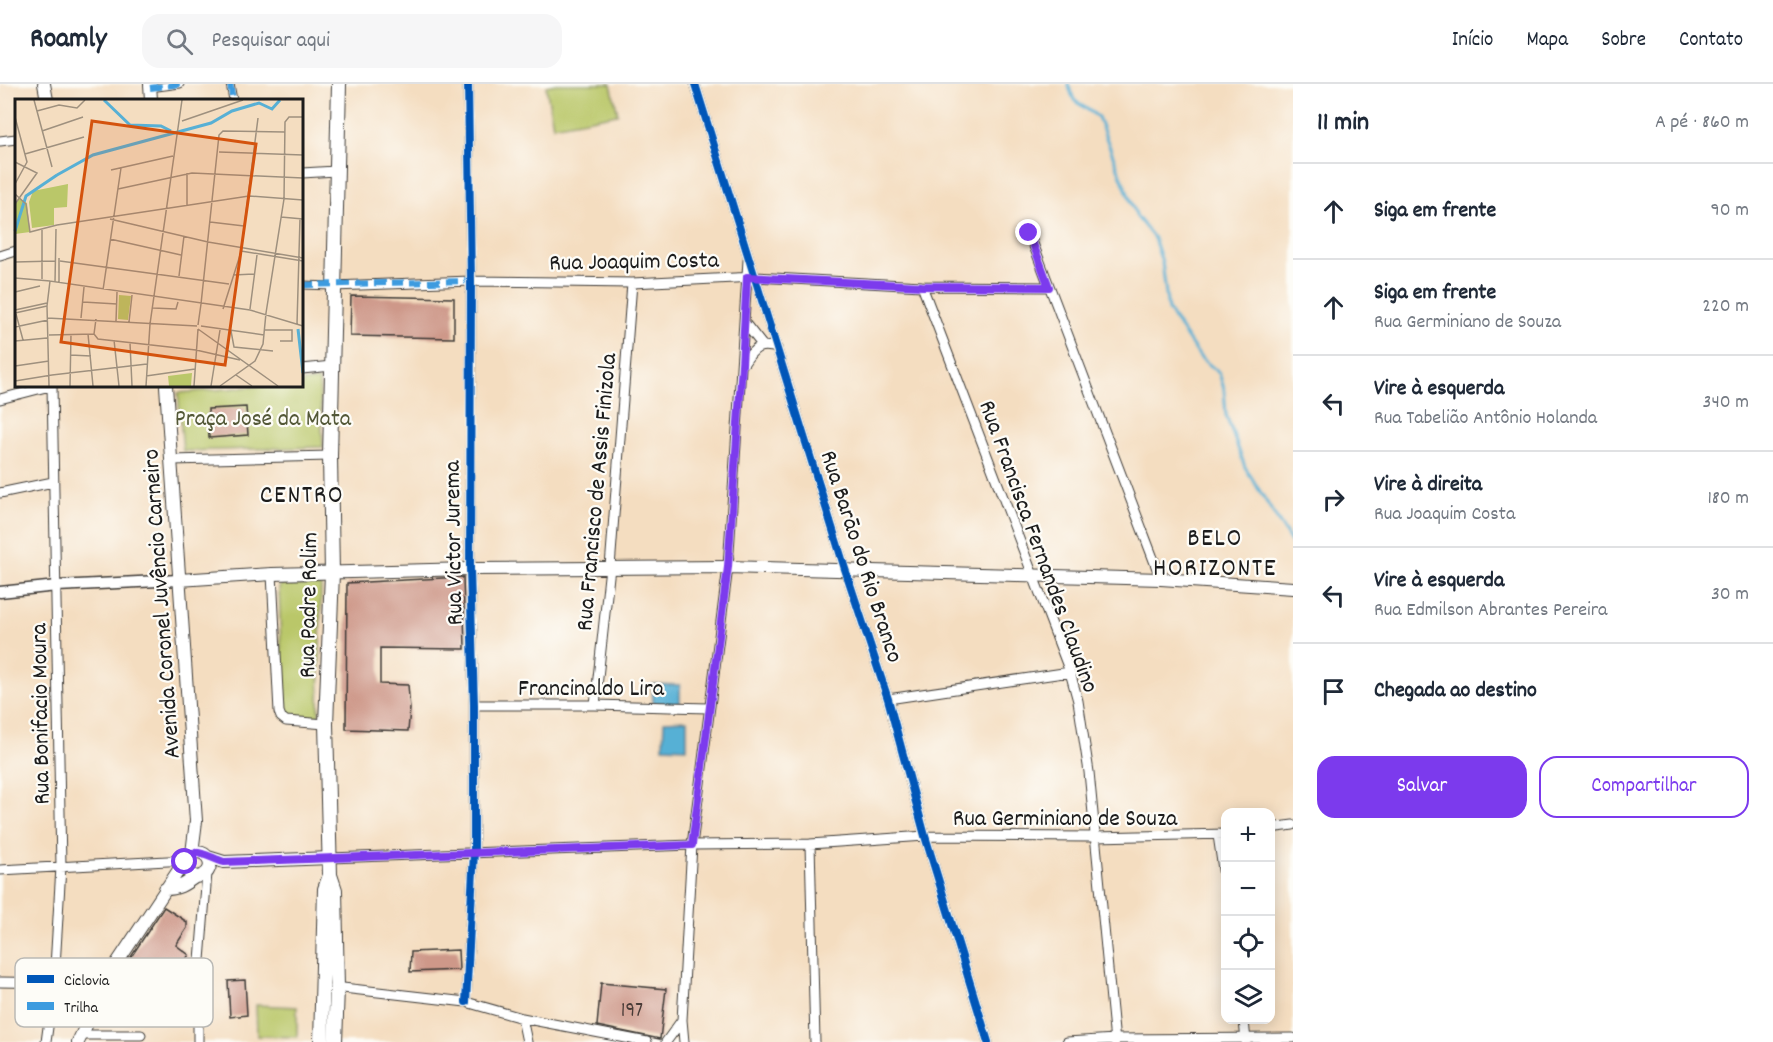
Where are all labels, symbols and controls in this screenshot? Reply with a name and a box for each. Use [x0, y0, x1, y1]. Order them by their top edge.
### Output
search box [142, 14, 562, 68]
text: Roamly [30, 21, 106, 61]
icon: search [163, 25, 196, 58]
text: Pesquisar aqui [211, 26, 330, 57]
text: Início [1452, 26, 1493, 56]
text: Mapa [1526, 26, 1568, 56]
text: Sobre [1601, 26, 1646, 56]
text: Contato [1679, 26, 1743, 56]
inset map [15, 99, 303, 387]
text: 11 min [1317, 105, 1369, 142]
text: A pé · 860 m [1655, 109, 1749, 137]
icon: ahead [1317, 195, 1350, 228]
text: Siga em frente [1374, 196, 1496, 227]
text: 90 m [1711, 197, 1749, 225]
route end [1015, 219, 1041, 245]
street label: Rua Joaquim Costa [549, 245, 720, 281]
text: Siga em frente [1374, 278, 1496, 309]
icon: ahead [1317, 291, 1350, 324]
text: 220 m [1702, 293, 1749, 321]
text: Rua Germiniano de Souza [1374, 309, 1561, 337]
street label: Rua Francisco de Assis Finizola [569, 351, 627, 633]
text: Vire à esquerda [1374, 374, 1504, 405]
icon: left [1317, 387, 1350, 420]
text: 340 m [1703, 389, 1749, 417]
street label: Rua Francisca Fernandes Claudino [968, 396, 1106, 698]
park label: Praça José da Mata [175, 403, 352, 437]
text: Rua Tabelião Antônio Holanda [1374, 405, 1597, 433]
street label: Rua Barāo do Rio Branco [810, 447, 910, 667]
street label: Avenida Coronel Juvêncio Carneiro [135, 448, 191, 760]
street label: Rua Victor Jurema [437, 460, 473, 626]
text: Vire à direita [1374, 470, 1482, 501]
district label: CENTRO [260, 478, 344, 515]
icon: right [1317, 483, 1350, 516]
text: 180 m [1707, 485, 1749, 513]
text: Rua Joaquim Costa [1374, 501, 1515, 529]
district label: BELO HORIZONTE [1153, 521, 1277, 588]
street label: Rua Padre Rolim [292, 532, 328, 678]
text: Vire à esquerda [1374, 566, 1504, 597]
icon: left [1317, 579, 1350, 612]
text: 30 m [1711, 581, 1749, 609]
text: Rua Edmilson Abrantes Pereira [1374, 597, 1607, 625]
street label: Rua Bonifacio Moura [23, 622, 61, 805]
street label: Francinaldo Lira [518, 673, 665, 707]
icon: arrive [1317, 675, 1350, 708]
text: Chegada ao destino [1374, 676, 1537, 707]
button: Salvar [1317, 756, 1527, 818]
button: Compartilhar [1539, 756, 1749, 818]
street label: Rua Germiniano de Souza [953, 803, 1178, 837]
map controls [1221, 808, 1275, 1024]
button: + [1221, 808, 1275, 862]
route start [171, 848, 197, 874]
button: − [1221, 862, 1275, 916]
button: locate [1221, 916, 1275, 970]
legend [15, 958, 213, 1027]
text: Ciclovia [64, 970, 110, 993]
button: layers [1221, 970, 1275, 1024]
text: Trilha [64, 997, 98, 1020]
house number: 197 [621, 997, 643, 1027]

